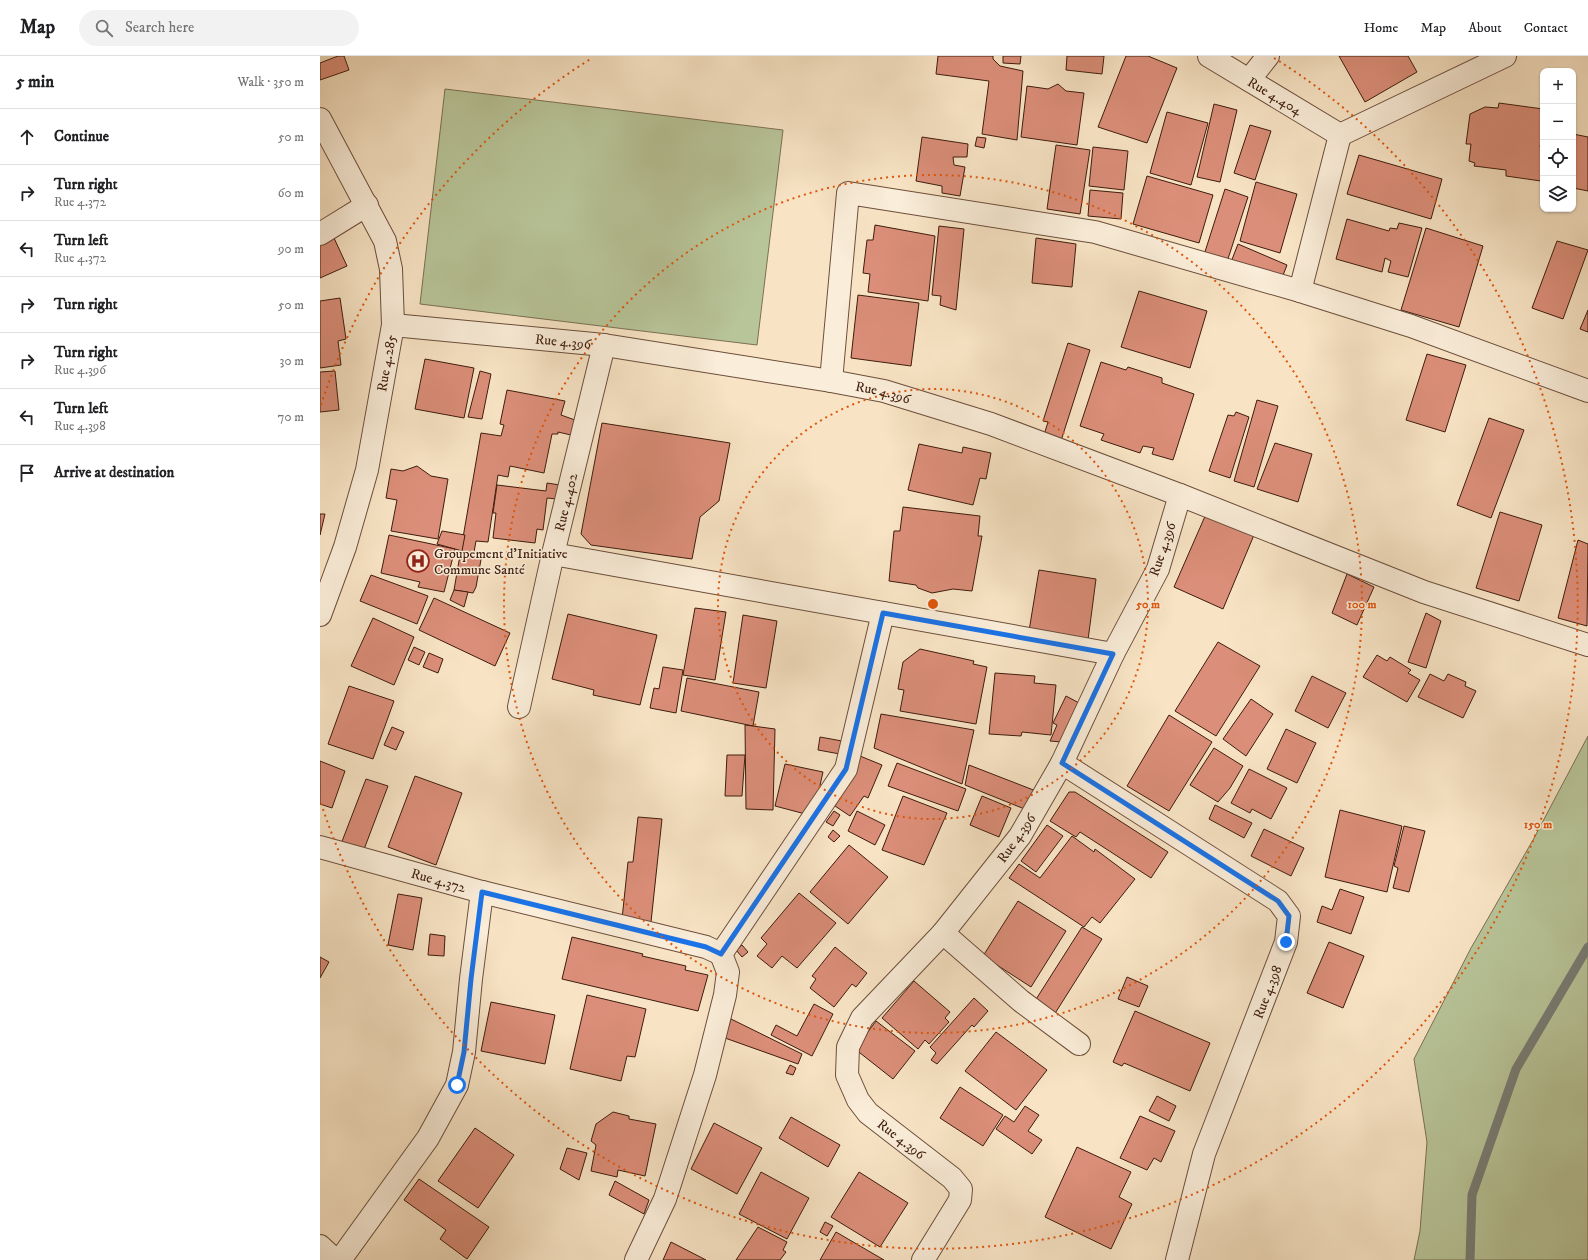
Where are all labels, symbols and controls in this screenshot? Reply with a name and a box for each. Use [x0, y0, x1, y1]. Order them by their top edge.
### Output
search box [79, 10, 359, 46]
text: Map [20, 16, 55, 39]
icon: search [93, 17, 115, 39]
text: Search here [125, 18, 194, 37]
text: Home [1364, 19, 1398, 37]
text: Map [1420, 19, 1446, 37]
text: About [1468, 19, 1502, 37]
text: Contact [1524, 19, 1568, 37]
map controls [1540, 68, 1576, 212]
button: + [1540, 68, 1576, 104]
text: 5 min [16, 71, 54, 93]
street label: Rue 4.404 [1244, 73, 1306, 120]
text: Walk · 350 m [237, 74, 304, 90]
button: − [1540, 104, 1576, 140]
icon: ahead [16, 126, 38, 148]
text: Continue [54, 127, 109, 146]
text: 50 m [278, 129, 304, 145]
button: locate [1540, 140, 1576, 176]
text: Turn right [54, 175, 117, 194]
button: layers [1540, 176, 1576, 212]
icon: right [16, 182, 38, 204]
text: 60 m [278, 185, 304, 201]
text: Rue 4.372 [54, 194, 106, 210]
text: Turn left [54, 231, 108, 250]
icon: left [16, 238, 38, 260]
text: 90 m [278, 241, 304, 257]
text: Rue 4.372 [54, 250, 106, 266]
icon: right [16, 294, 38, 316]
text: Turn right [54, 295, 117, 314]
text: 50 m [278, 297, 304, 313]
street label: Rue 4.396 [534, 331, 593, 354]
street label: Rue 4.285 [373, 333, 401, 393]
text: Turn right [54, 343, 117, 362]
icon: right [16, 350, 38, 372]
text: 30 m [280, 353, 304, 369]
text: Rue 4.396 [54, 362, 106, 378]
street label: Rue 4.396 [854, 378, 913, 409]
text: Turn left [54, 399, 108, 418]
icon: left [16, 406, 38, 428]
text: 70 m [278, 409, 304, 425]
text: Rue 4.398 [54, 418, 106, 434]
icon: arrive [16, 462, 38, 484]
text: Arrive at destination [54, 463, 174, 482]
street label: Rue 4.402 [551, 471, 582, 533]
street label: Rue 4.396 [1145, 519, 1181, 579]
place label: Groupement d'Initiative Commune Santé [434, 545, 568, 579]
hospital icon: Groupement d'Initiative Commune Santé [405, 548, 431, 574]
centre of rings [926, 597, 940, 611]
text: 50 m [1135, 597, 1160, 612]
text: 100 m [1348, 597, 1376, 612]
street label: Rue 4.396 [993, 810, 1041, 867]
text: 150 m [1524, 817, 1552, 832]
street label: Rue 4.372 [409, 865, 468, 897]
route end [1277, 933, 1295, 951]
street label: Rue 4.398 [1250, 963, 1286, 1022]
route start [448, 1076, 466, 1094]
street label: Rue 4.396 [873, 1115, 929, 1164]

